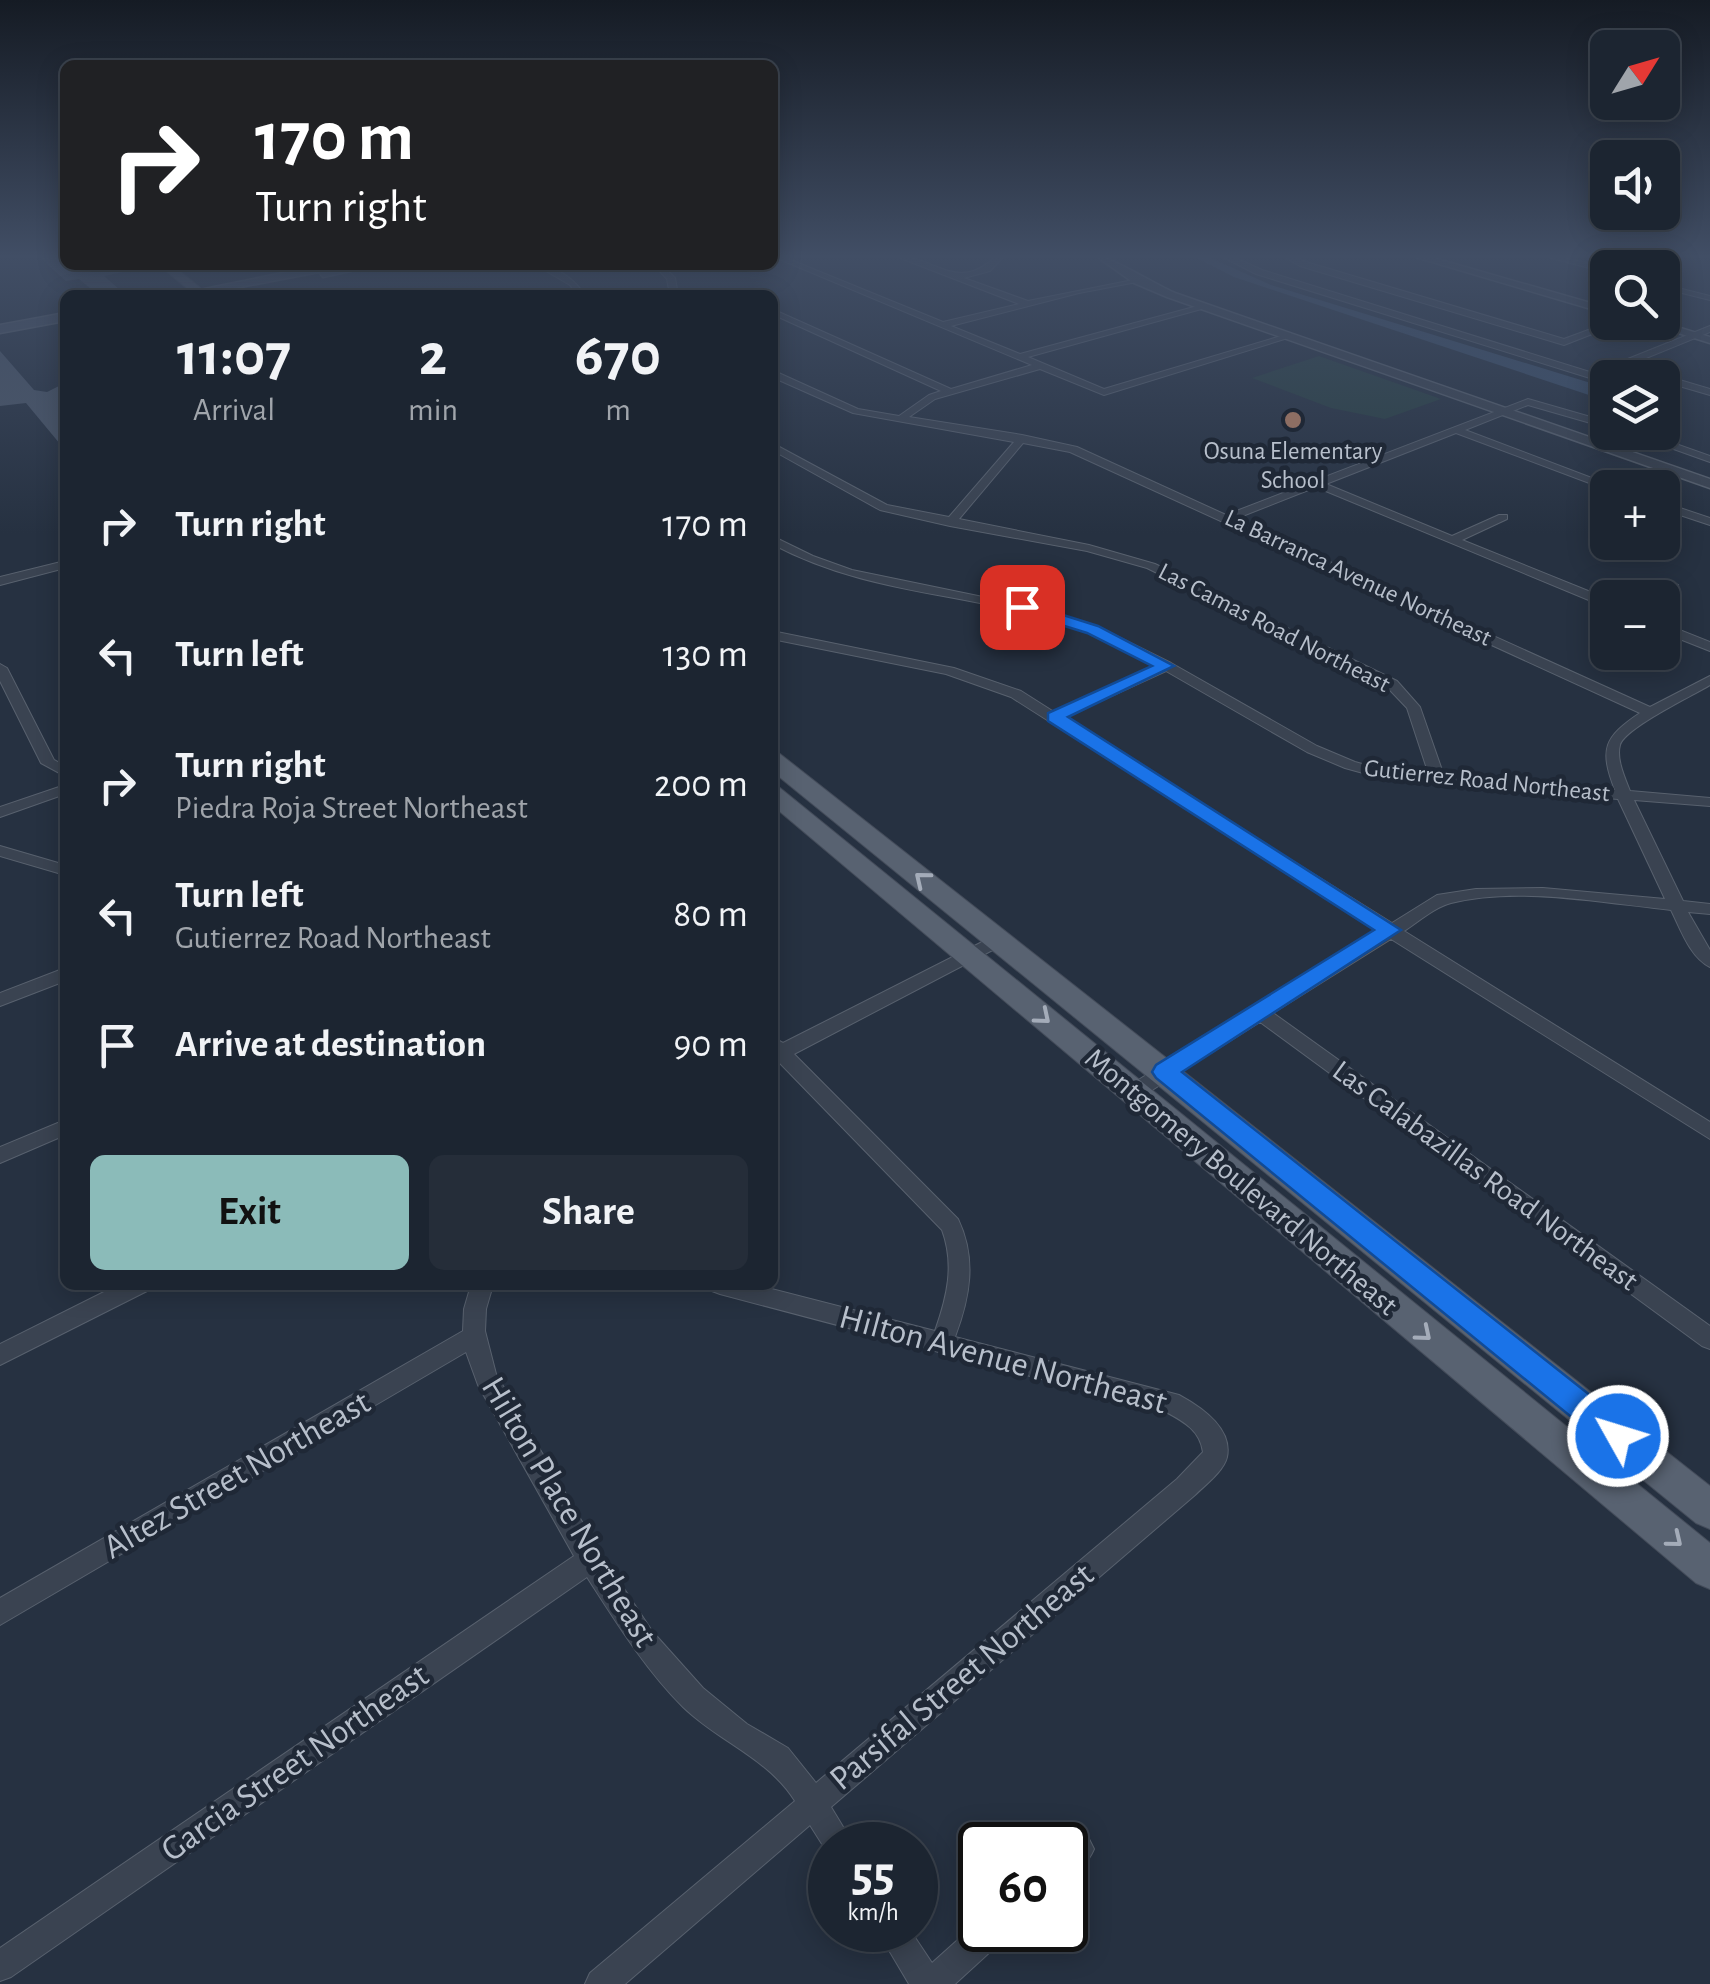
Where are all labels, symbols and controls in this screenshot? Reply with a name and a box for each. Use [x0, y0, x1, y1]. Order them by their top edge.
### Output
north arrow [1590, 30, 1680, 120]
map controls [1590, 30, 1680, 670]
icon: right [90, 100, 220, 230]
text: 170 m [255, 103, 414, 173]
button: sound [1590, 140, 1680, 230]
text: Turn right [255, 185, 427, 230]
button: search [1590, 250, 1680, 340]
text: 11:07 [177, 326, 291, 386]
text: 2 [419, 326, 447, 386]
text: 670 [575, 326, 661, 386]
button: layers [1590, 360, 1680, 450]
text: Arrival [193, 394, 275, 426]
text: min [408, 394, 458, 426]
text: m [605, 394, 631, 426]
marker: Osuna Elementary School [1282, 409, 1304, 431]
place label: Osuna Elementary School [1204, 439, 1383, 493]
button: + [1590, 470, 1680, 560]
icon: right [90, 498, 145, 553]
street label: La Barranca Avenue Northeast [1221, 505, 1495, 651]
text: Turn right [175, 506, 325, 544]
text: 170 m [662, 506, 748, 544]
street label: Las Camas Road Northeast [1154, 559, 1394, 697]
pin [980, 565, 1065, 650]
icon: arrive [995, 580, 1050, 635]
button: − [1590, 580, 1680, 670]
icon: left [90, 628, 145, 683]
text: Turn left [175, 636, 303, 674]
text: 130 m [663, 636, 748, 674]
text: Turn right [175, 747, 325, 785]
street label: Gutierrez Road Northeast [1363, 756, 1611, 806]
icon: right [90, 758, 145, 813]
text: 200 m [654, 766, 748, 804]
text: Piedra Roja Street Northeast [175, 792, 528, 824]
one-way arrow [915, 873, 933, 891]
text: Turn left [175, 877, 303, 915]
icon: left [90, 888, 145, 943]
text: 80 m [673, 896, 748, 934]
text: Gutierrez Road Northeast [175, 922, 491, 954]
one-way arrow [1031, 1005, 1049, 1023]
icon: arrive [90, 1018, 145, 1073]
text: Arrive at destination [175, 1026, 486, 1064]
text: 90 m [673, 1026, 748, 1064]
street label: Montgomery Boulevard Northeast [1079, 1043, 1403, 1321]
street label: Las Calabazillas Road Northeast [1327, 1055, 1643, 1297]
button: Exit [90, 1155, 409, 1270]
button: Share [429, 1155, 748, 1270]
street label: Hilton Avenue Northeast [836, 1299, 1170, 1421]
one-way arrow [1412, 1322, 1430, 1340]
street label: Hilton Place Northeast [475, 1371, 663, 1653]
position arrow [1566, 1384, 1670, 1488]
street label: Altez Street Northeast [98, 1385, 376, 1565]
one-way arrow [1663, 1528, 1681, 1546]
street label: Parsifal Street Northeast [824, 1557, 1100, 1797]
street label: Garcia Street Northeast [155, 1658, 435, 1868]
speed limit sign: 60 [958, 1822, 1088, 1952]
text: 55 [851, 1850, 895, 1900]
text: km/h [847, 1900, 899, 1925]

